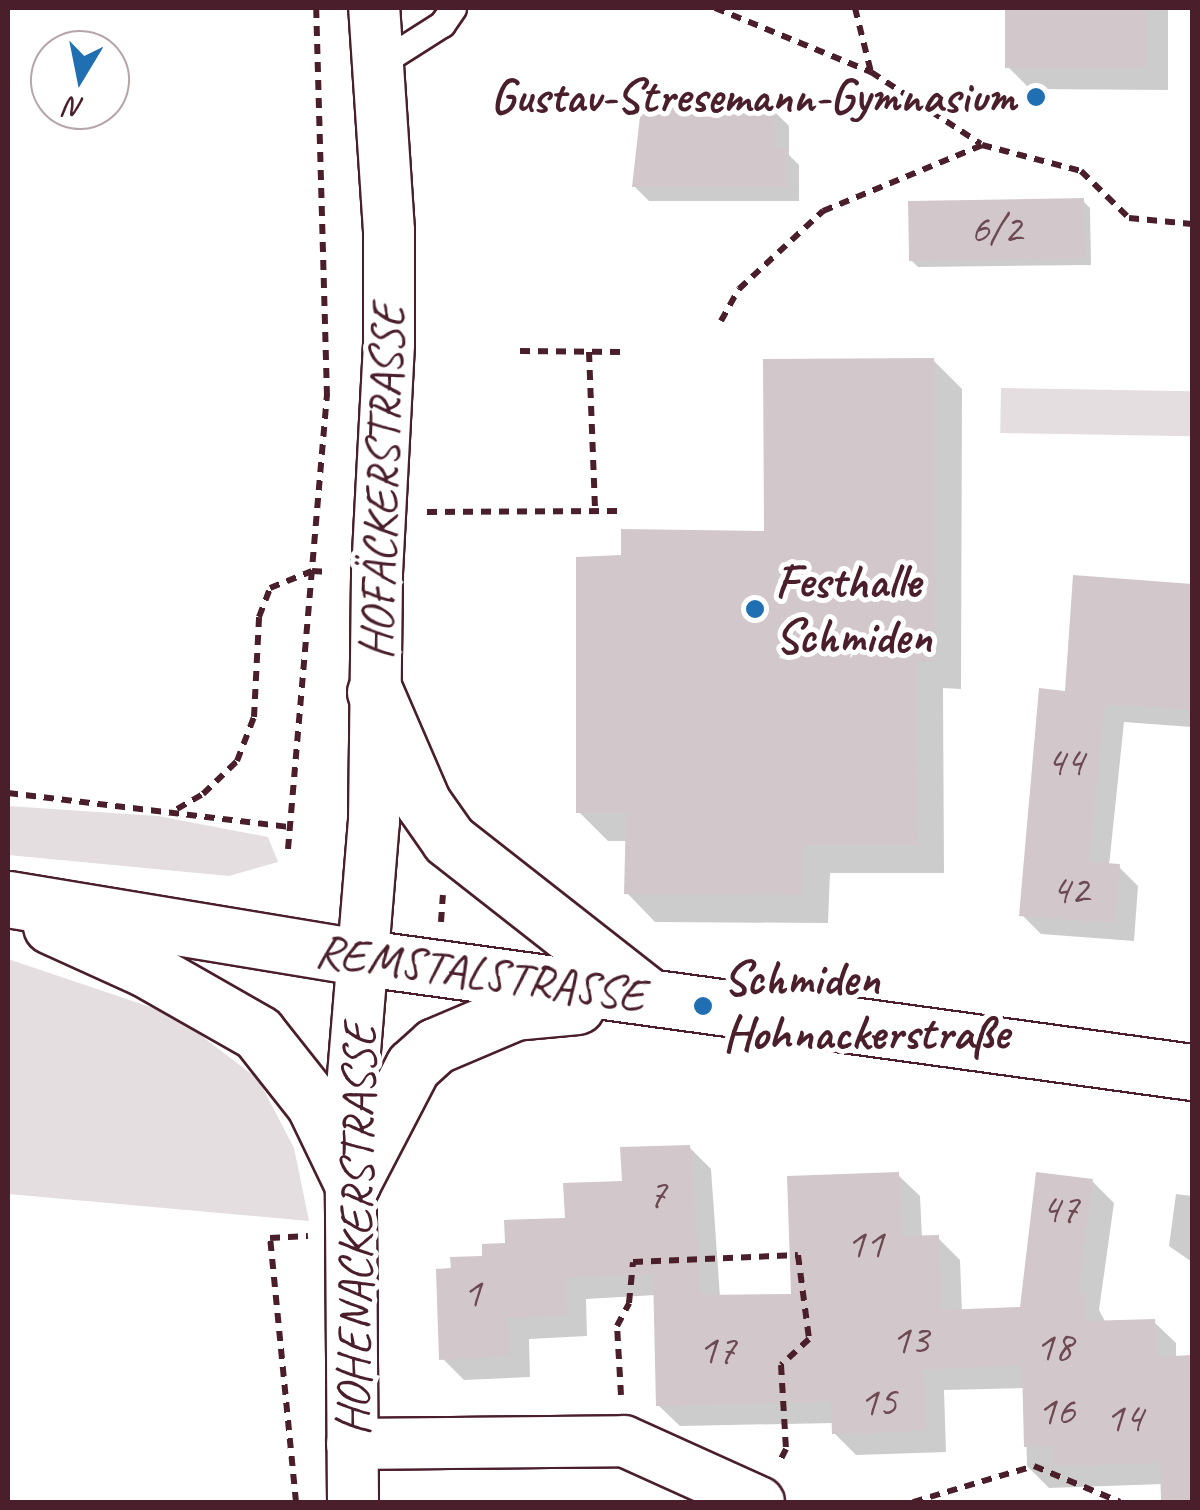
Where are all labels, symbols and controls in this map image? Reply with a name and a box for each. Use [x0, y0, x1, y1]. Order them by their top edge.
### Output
north arrow [30, 30, 130, 130]
place label: Gustav-Stresemann-Gymnasium [490, 68, 1016, 126]
marker: Gustav-Stresemann-Gymnasium [1025, 86, 1047, 108]
text: N [63, 89, 87, 127]
house number: 6/2 [970, 204, 1022, 254]
street label: HOFÄCKERSTRASSE [347, 303, 417, 661]
place label: Festhalle Schmiden [775, 552, 932, 665]
marker: Festhalle Schmiden [744, 598, 766, 620]
house number: 44 [1046, 737, 1084, 787]
house number: 42 [1051, 865, 1089, 915]
street label: REMSTALSTRASSE [312, 921, 648, 1025]
place label: Schmiden Hohnackerstraße [723, 949, 1008, 1062]
marker: Schmiden Hohnackerstraße [692, 995, 714, 1017]
street label: HOHENACKERSTRASSE [324, 1023, 388, 1437]
house number: 7 [648, 1169, 666, 1219]
house number: 47 [1041, 1184, 1079, 1234]
house number: 11 [846, 1219, 884, 1269]
house number: 1 [463, 1268, 481, 1318]
house number: 13 [891, 1315, 929, 1365]
house number: 18 [1035, 1322, 1073, 1372]
house number: 17 [698, 1325, 736, 1375]
house number: 15 [859, 1377, 897, 1427]
house number: 16 [1037, 1386, 1075, 1436]
house number: 14 [1105, 1393, 1143, 1443]

